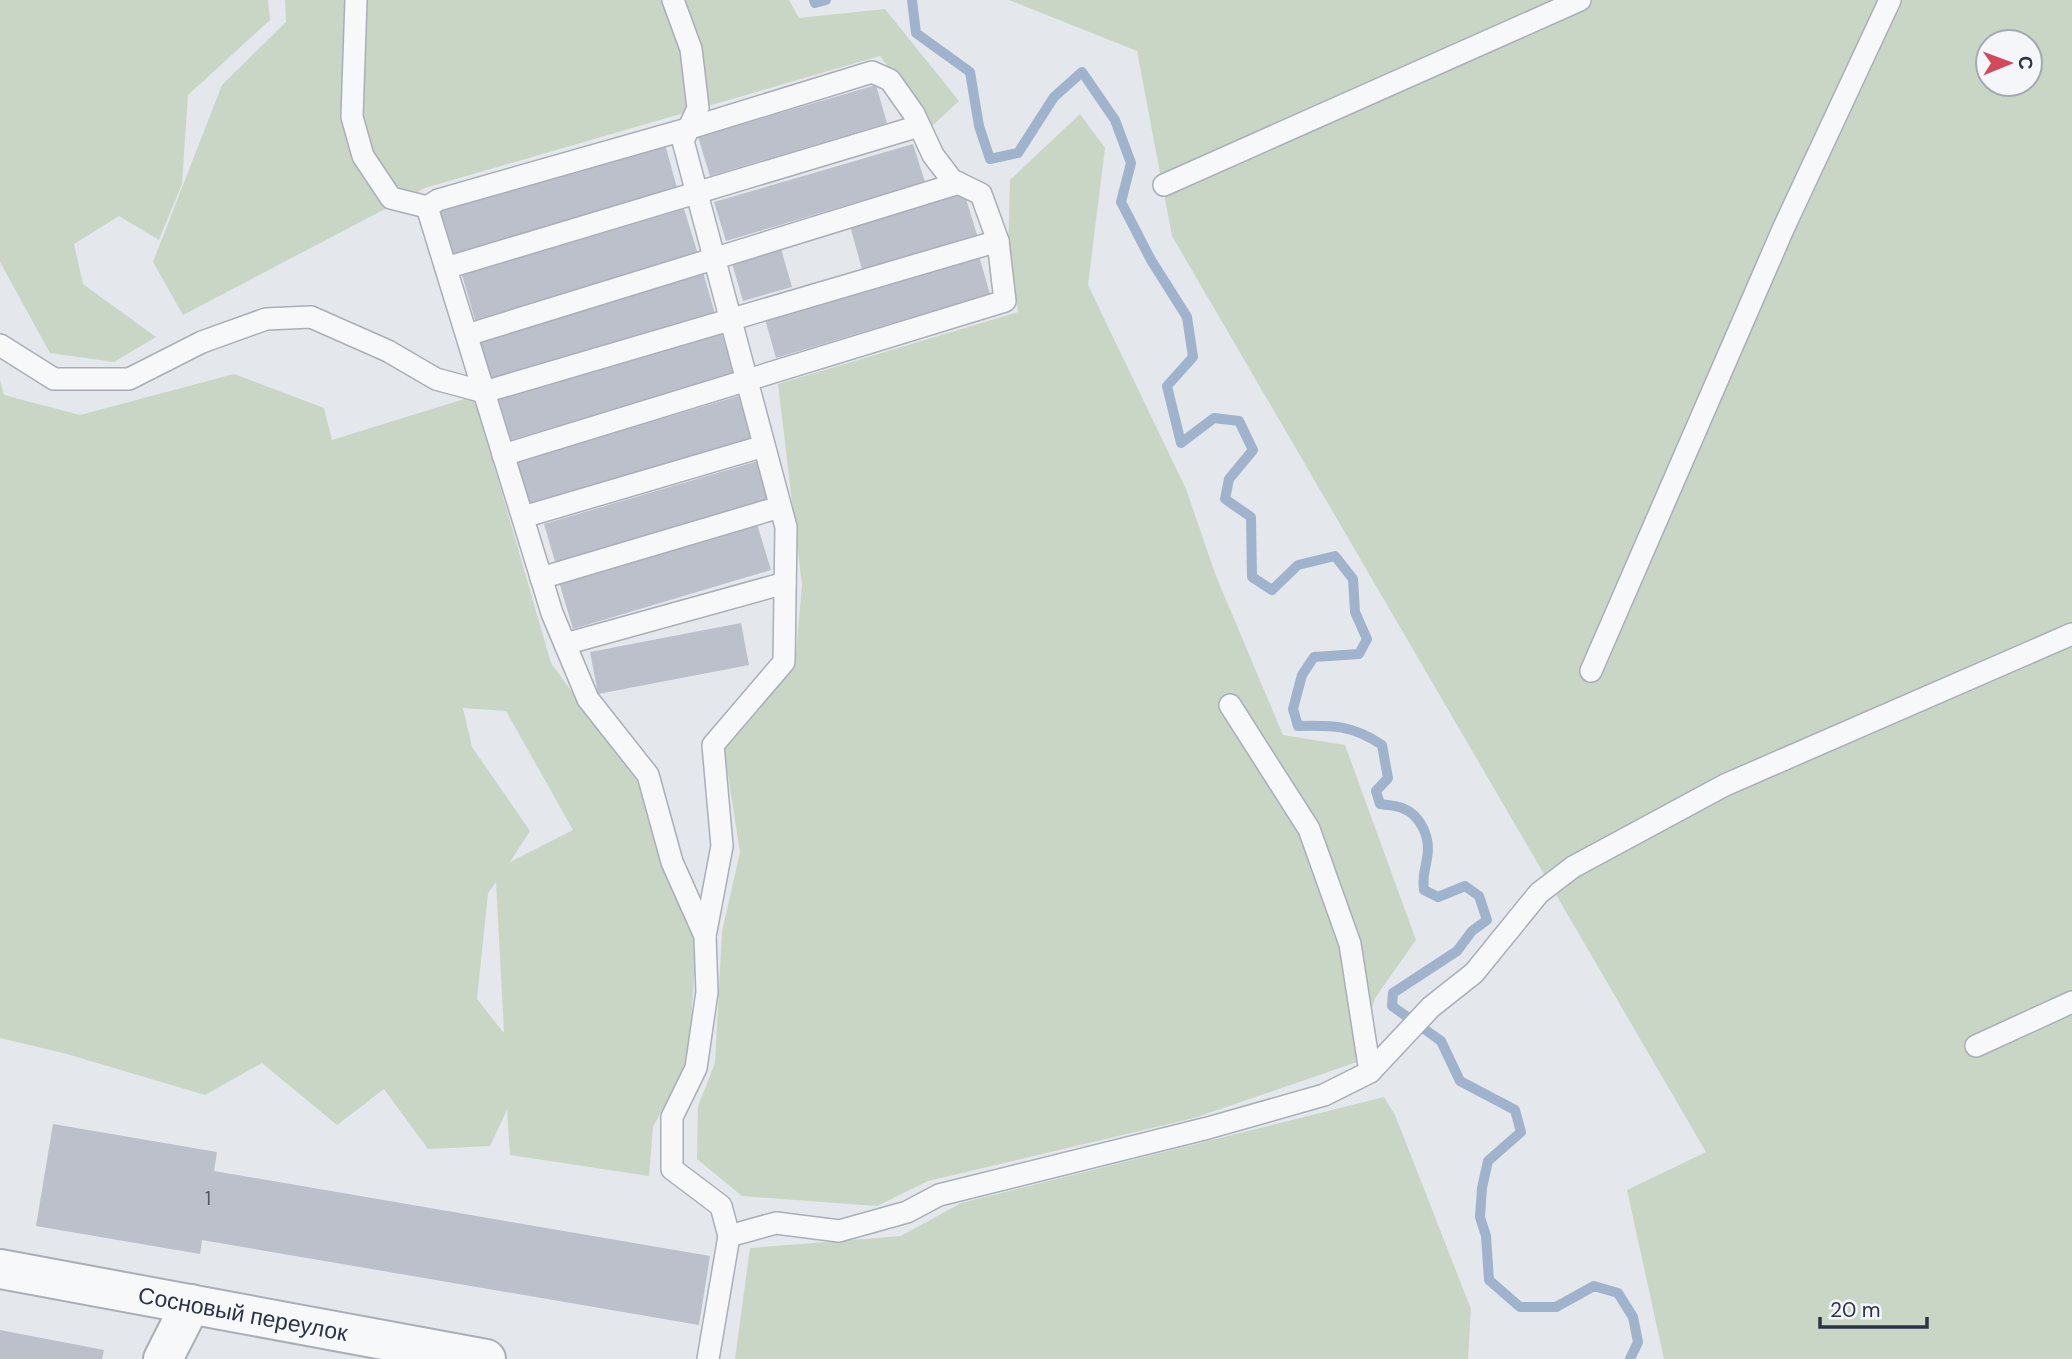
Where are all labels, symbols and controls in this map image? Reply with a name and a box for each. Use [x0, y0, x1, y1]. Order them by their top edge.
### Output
north arrow [1974, 28, 2044, 98]
text: С [2013, 56, 2038, 70]
house number: 1 [205, 1186, 211, 1211]
street label: Сосновый переулок [136, 1280, 351, 1348]
scale bar [1820, 1286, 1927, 1330]
text: 20 m [1830, 1296, 1881, 1324]

